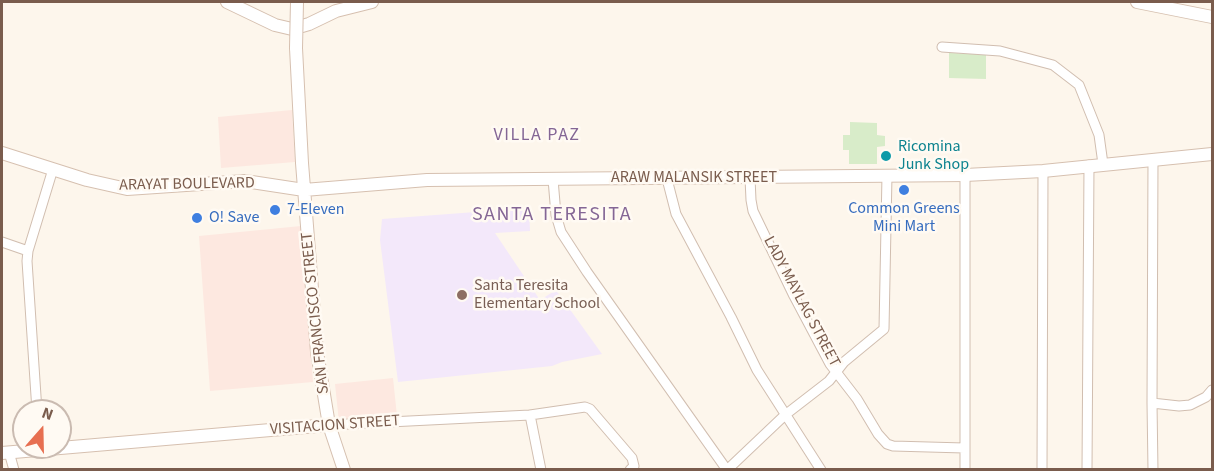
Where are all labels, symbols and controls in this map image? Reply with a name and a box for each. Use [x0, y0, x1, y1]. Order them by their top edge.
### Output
district label: VILLA PAZ [493, 125, 581, 147]
place label: Ricomina Junk Shop [898, 137, 969, 175]
marker: Ricomina Junk Shop [879, 149, 893, 163]
street label: ARAW MALANSIK STREET [611, 168, 777, 188]
street label: ARAYAT BOULEVARD [119, 174, 255, 196]
marker: Common Greens Mini Mart [897, 183, 911, 197]
place label: Common Greens Mini Mart [848, 199, 960, 237]
place label: 7-Eleven [287, 200, 345, 220]
marker: 7-Eleven [268, 203, 282, 217]
district label: SANTA TERESITA [472, 204, 632, 228]
place label: O! Save [209, 208, 259, 228]
marker: O! Save [190, 211, 204, 225]
street label: SAN FRANCISCO STREET [298, 231, 334, 395]
street label: LADY MAYLAG STREET [758, 233, 844, 371]
place label: Santa Teresita Elementary School [474, 276, 600, 314]
marker: Santa Teresita Elementary School [455, 288, 469, 302]
north arrow [12, 399, 72, 459]
text: N [39, 402, 56, 426]
street label: VISITACION STREET [269, 412, 401, 440]

